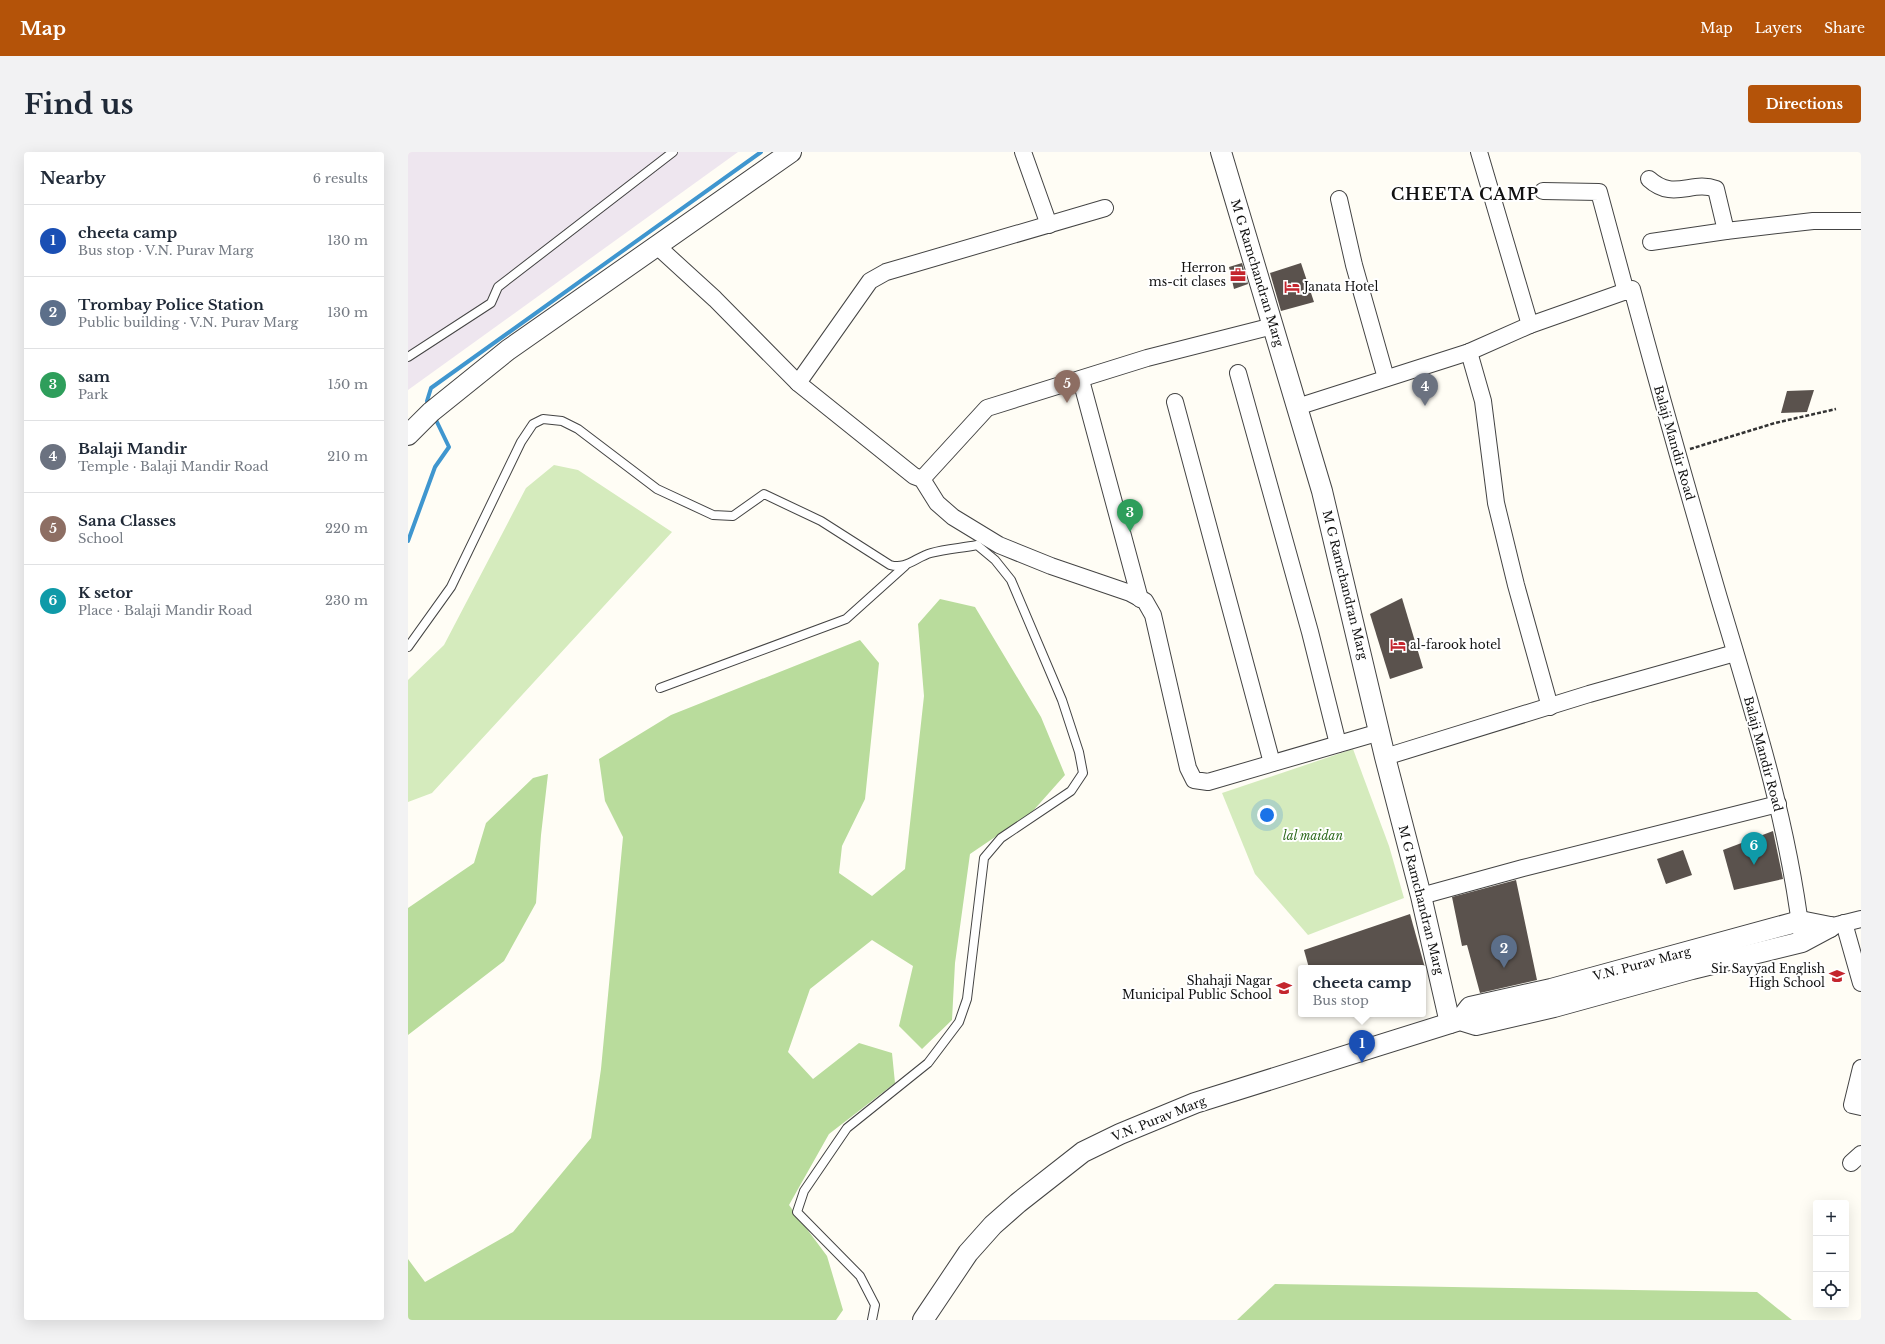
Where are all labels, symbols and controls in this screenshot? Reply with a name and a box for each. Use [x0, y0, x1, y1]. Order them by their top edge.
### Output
text: Map [20, 17, 66, 40]
text: Map [1700, 19, 1733, 37]
text: Layers [1755, 19, 1802, 37]
text: Share [1824, 19, 1865, 37]
button: Directions [1748, 85, 1861, 123]
text: Find us [24, 87, 134, 122]
text: Nearby [40, 168, 106, 189]
text: 6 results [313, 170, 368, 187]
district label: CHEETA CAMP [1391, 184, 1539, 204]
street label: M G Ramchandran Marg [1228, 197, 1287, 349]
text: cheeta camp [78, 223, 177, 242]
text: 1 [50, 232, 56, 249]
text: 130 m [327, 232, 368, 249]
text: Bus stop · V.N. Purav Marg [78, 242, 254, 259]
place label: Herron ms-cit clases [1149, 260, 1226, 289]
office icon: Herron ms-cit clases [1229, 266, 1247, 284]
hotel icon: Janata Hotel [1283, 278, 1301, 296]
place label: Janata Hotel [1302, 279, 1378, 294]
text: Trombay Police Station [78, 295, 264, 314]
text: 2 [49, 304, 57, 321]
text: 130 m [327, 304, 368, 321]
text: Public building · V.N. Purav Marg [78, 314, 298, 331]
text: sam [78, 367, 110, 386]
pin: 5 [1054, 370, 1080, 403]
pin: 4 [1412, 373, 1438, 406]
text: 3 [49, 376, 57, 393]
text: 150 m [328, 376, 368, 393]
street label: Balaji Mandir Road [1651, 384, 1698, 502]
text: Park [78, 386, 108, 403]
text: Balaji Mandir [78, 439, 187, 458]
text: 4 [49, 448, 57, 465]
text: 210 m [327, 448, 368, 465]
text: Temple · Balaji Mandir Road [78, 458, 269, 475]
pin: 3 [1117, 499, 1143, 532]
street label: M G Ramchandran Marg [1320, 509, 1372, 662]
text: Sana Classes [78, 511, 176, 530]
text: 5 [49, 520, 57, 537]
text: 220 m [325, 520, 368, 537]
text: School [78, 530, 124, 547]
text: K setor [78, 583, 133, 602]
text: 6 [49, 592, 57, 609]
text: 230 m [325, 592, 368, 609]
text: Place · Balaji Mandir Road [78, 602, 252, 619]
hotel icon: al-farook hotel [1389, 636, 1407, 654]
place label: al-farook hotel [1410, 637, 1501, 652]
street label: Balaji Mandir Road [1741, 695, 1786, 813]
your location [1257, 805, 1277, 825]
street label: M G Ramchandran Marg [1396, 824, 1448, 977]
park label: lal maidan [1283, 828, 1343, 843]
pin: 6 [1741, 832, 1767, 865]
pin: 2 [1491, 935, 1517, 968]
street label: V.N. Purav Marg [1591, 943, 1693, 984]
place label: Sir Sayyad English High School [1711, 961, 1825, 990]
popup [1298, 965, 1426, 1017]
school or university icon: Sir Sayyad English High School [1828, 967, 1846, 985]
place label: Shahaji Nagar Municipal Public School [1122, 973, 1272, 1002]
text: cheeta camp [1312, 973, 1412, 992]
school or university icon: Shahaji Nagar Municipal Public School [1275, 979, 1293, 997]
text: Bus stop [1312, 992, 1369, 1009]
pin: 1 [1349, 1030, 1375, 1063]
street label: V.N. Purav Marg [1109, 1093, 1209, 1145]
map controls [1813, 1200, 1849, 1308]
button: + [1813, 1200, 1849, 1236]
button: − [1813, 1236, 1849, 1272]
button: locate [1813, 1272, 1849, 1308]

